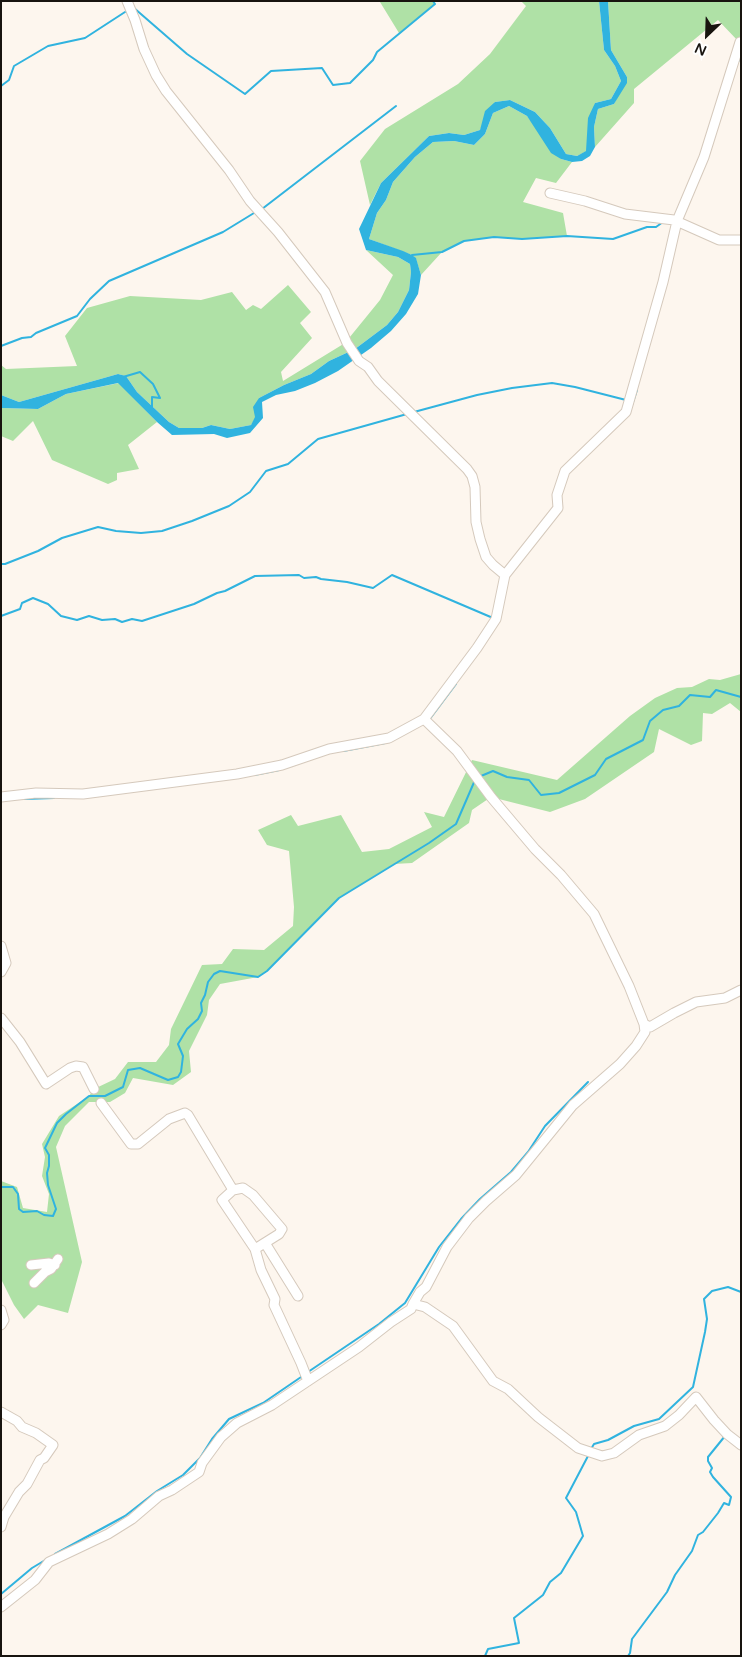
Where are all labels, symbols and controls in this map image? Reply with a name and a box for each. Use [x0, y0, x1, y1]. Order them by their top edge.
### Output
north arrow [682, 10, 732, 60]
text: N [692, 39, 709, 59]

